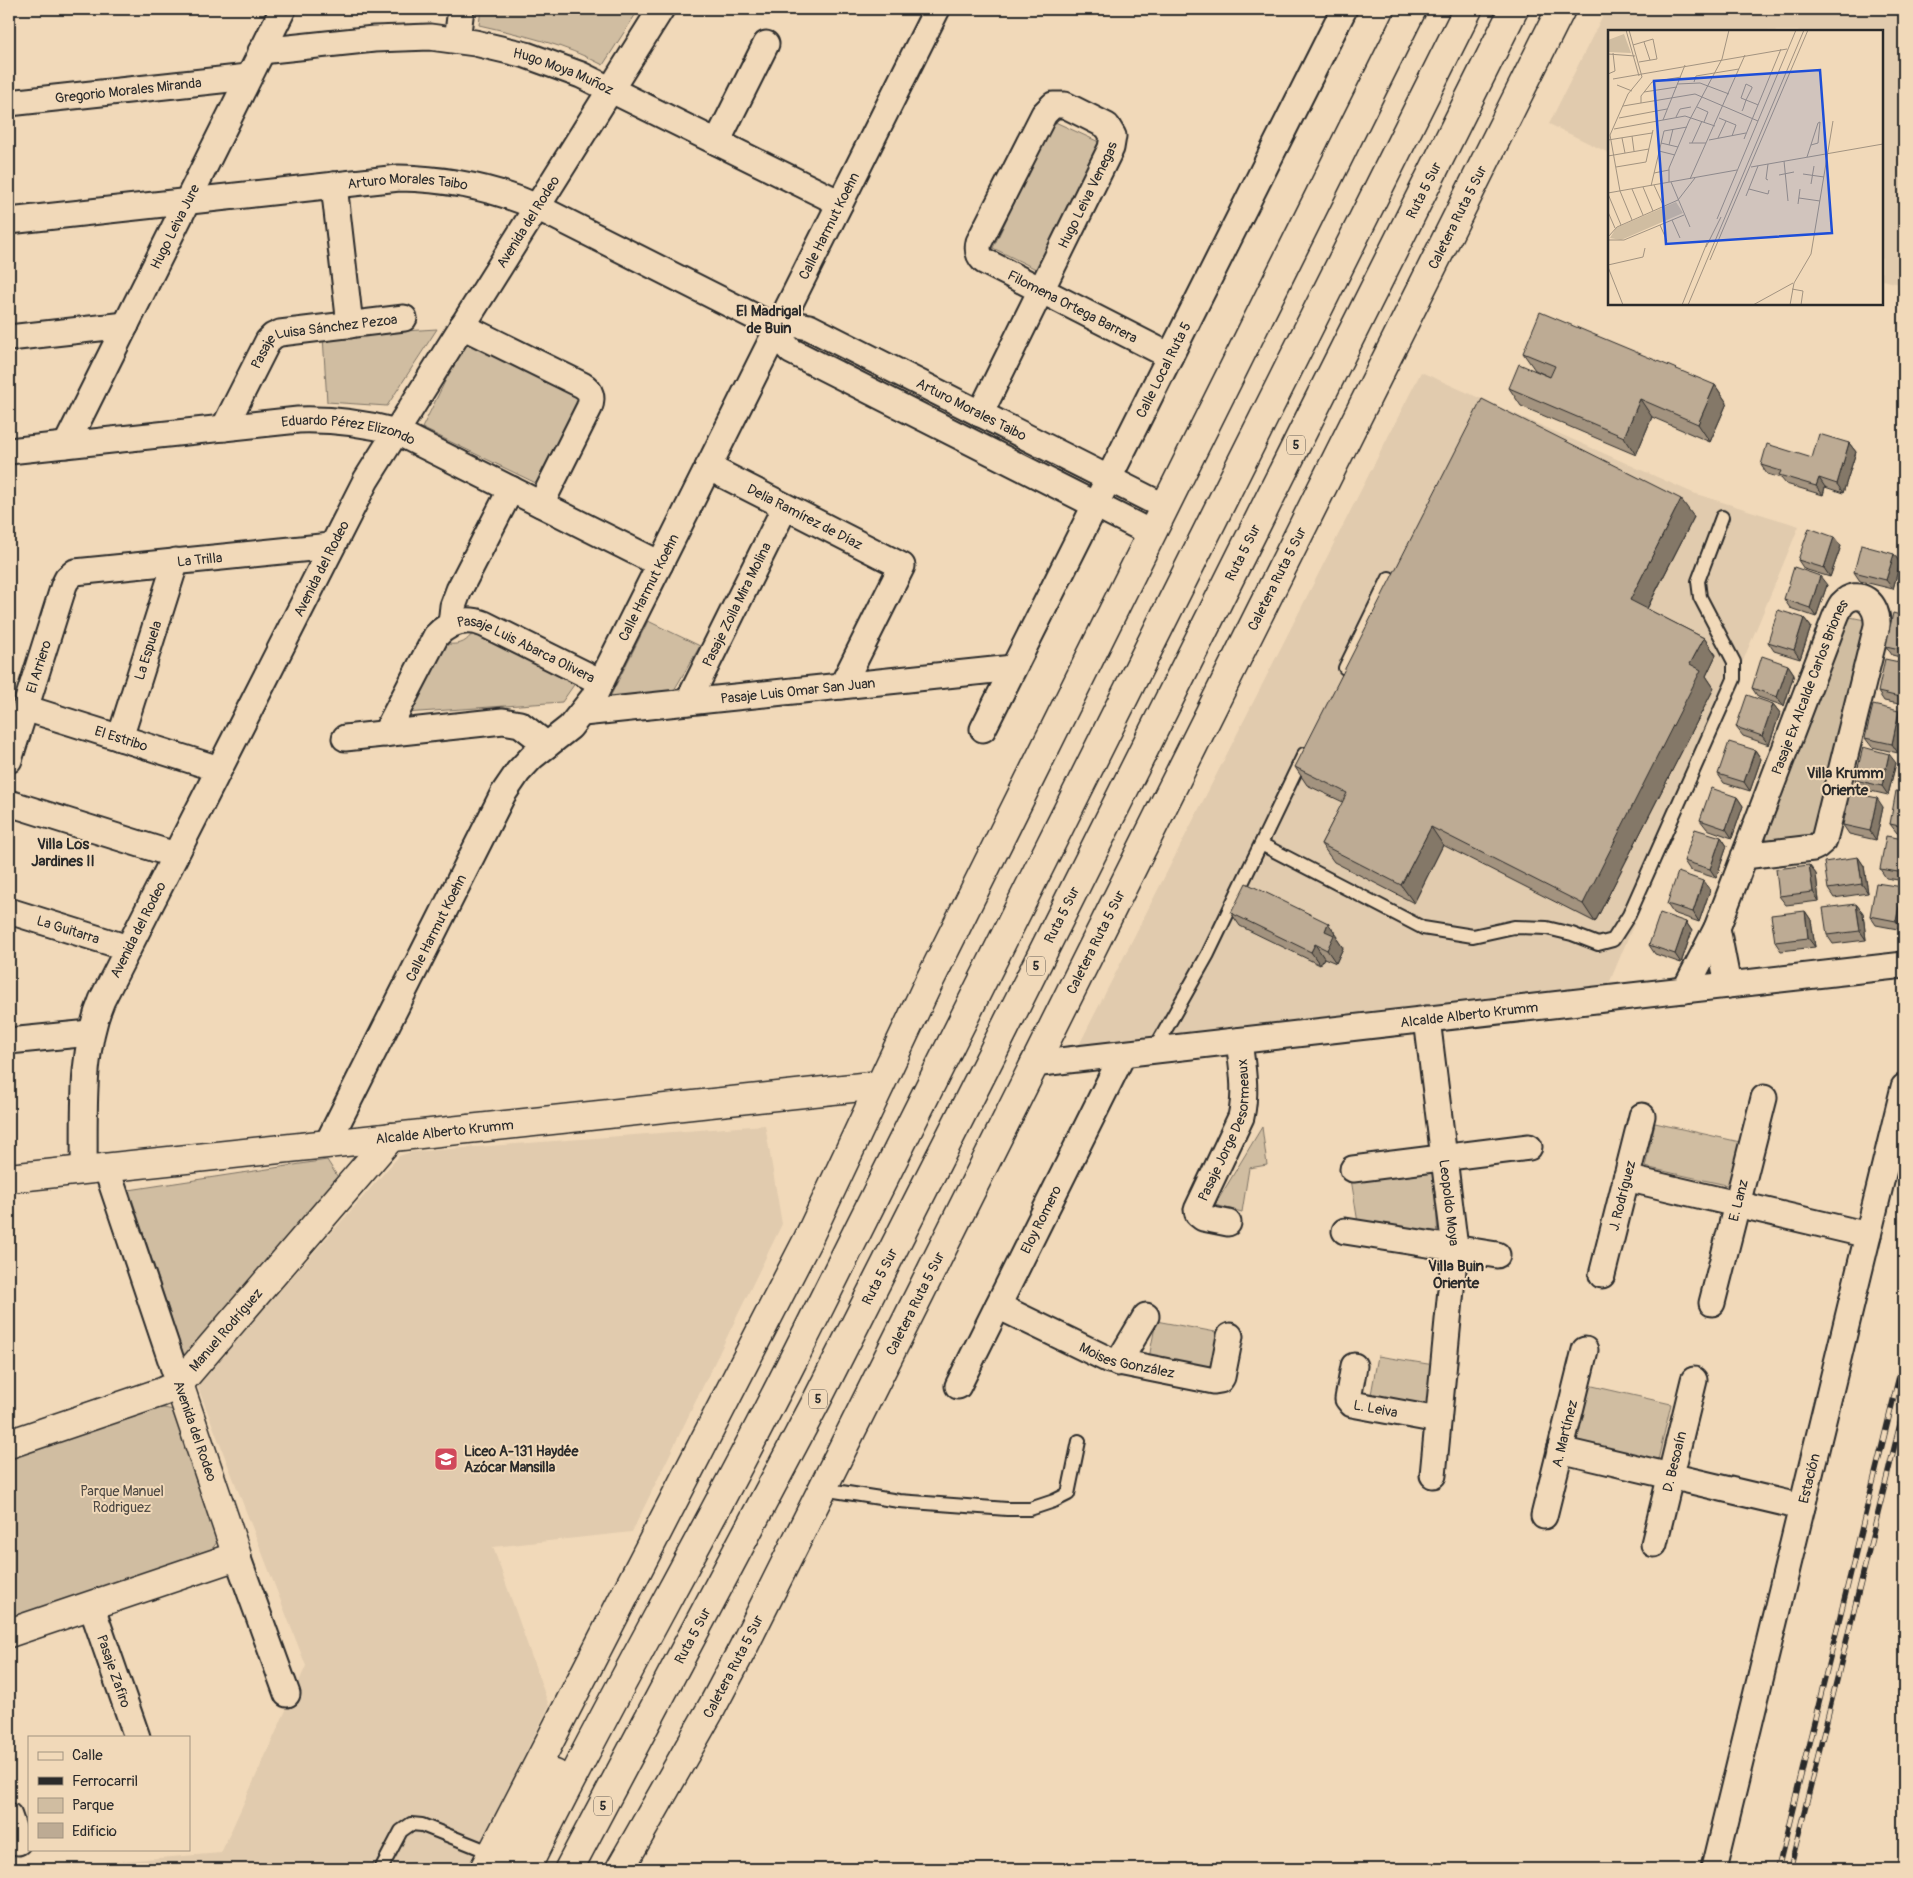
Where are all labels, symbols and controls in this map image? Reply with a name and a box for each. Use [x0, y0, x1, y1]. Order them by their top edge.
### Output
inset map [1608, 30, 1883, 305]
street label: Hugo Moya Muñoz [512, 44, 616, 98]
street label: Gregorio Morales Miranda [54, 74, 202, 106]
street label: Hugo Leiva Venegas [1054, 140, 1120, 251]
street label: Ruta 5 Sur [1402, 159, 1445, 221]
street label: Caletera Ruta 5 Sur [1424, 163, 1490, 272]
street label: Arturo Morales Taibo [346, 169, 470, 193]
street label: Calle Harmut Koehn [795, 169, 863, 282]
street label: Avenida del Rodeo [493, 172, 563, 271]
street label: Hugo Leiva Jure [146, 181, 203, 272]
street label: Filomena Ortega Barrera [1005, 266, 1141, 346]
district label: El Madrigal de Buin [736, 302, 802, 338]
street label: Pasaje Luisa Sánchez Pezoa [247, 310, 398, 371]
street label: Calle Local Ruta 5 [1132, 319, 1194, 420]
street label: Arturo Morales Taibo [914, 374, 1030, 444]
street label: Eduardo Pérez Elizondo [280, 411, 419, 449]
road number: 5 [1287, 436, 1305, 454]
street label: Delia Ramírez de Díaz [744, 480, 866, 553]
street label: Avenida del Rodeo [290, 517, 353, 619]
street label: Ruta 5 Sur [1221, 521, 1264, 584]
street label: Caletera Ruta 5 Sur [1244, 524, 1310, 633]
street label: Calle Harmut Koehn [614, 531, 682, 644]
street label: Pasaje Zoila Mira Molina [699, 540, 775, 669]
street label: La Trilla [176, 549, 223, 570]
street label: Pasaje Ex Alcalde Carlos Briones [1768, 594, 1852, 777]
street label: Pasaje Luis Abarca Olivera [455, 612, 598, 686]
street label: La Espuela [130, 618, 165, 682]
street label: El Arriero [22, 638, 55, 695]
street label: Pasaje Luis Omar San Juan [720, 674, 876, 707]
street label: El Estribo [93, 722, 150, 755]
district label: Villa Krumm Oriente [1806, 764, 1884, 800]
district label: Villa Los Jardines II [31, 835, 95, 871]
street label: Calle Harmut Koehn [402, 871, 470, 984]
street label: Avenida del Rodeo [106, 878, 169, 980]
street label: Ruta 5 Sur [1040, 883, 1083, 946]
street label: Caletera Ruta 5 Sur [1062, 887, 1128, 997]
street label: La Guitarra [35, 912, 102, 947]
road number: 5 [1027, 956, 1045, 976]
street label: Alcalde Alberto Krumm [1399, 998, 1539, 1031]
street label: Pasaje Jorge Desormeaux [1194, 1058, 1252, 1204]
street label: Alcalde Alberto Krumm [375, 1116, 514, 1147]
street label: Leopoldo Moya [1436, 1158, 1463, 1247]
street label: J. Rodríguez [1605, 1159, 1639, 1232]
street label: E. Lanz [1725, 1177, 1752, 1223]
street label: Eloy Romero [1017, 1182, 1065, 1256]
street label: Ruta 5 Sur [858, 1245, 901, 1308]
street label: Caletera Ruta 5 Sur [882, 1249, 948, 1358]
district label: Villa Buin Oriente [1428, 1257, 1485, 1293]
street label: Manuel Rodríguez [185, 1285, 266, 1375]
street label: Moises González [1077, 1338, 1176, 1381]
street label: Avenida del Rodeo [170, 1378, 220, 1484]
road number: 5 [809, 1390, 827, 1408]
street label: L. Leiva [1352, 1396, 1399, 1421]
street label: A. Martínez [1548, 1398, 1581, 1469]
street label: D. Besoaín [1659, 1429, 1690, 1494]
place label: Liceo A-131 Haydée Azócar Mansilla [464, 1443, 579, 1476]
school or university icon: Liceo A-131 Haydée Azócar Mansilla [433, 1446, 459, 1472]
street label: Estación [1795, 1452, 1823, 1505]
park label: Parque Manuel Rodriguez [80, 1483, 164, 1516]
street label: Ruta 5 Sur [671, 1605, 714, 1667]
street label: Caletera Ruta 5 Sur [699, 1612, 767, 1721]
street label: Pasaje Zafiro [93, 1632, 135, 1710]
legend [28, 1736, 190, 1850]
text: Calle [72, 1746, 103, 1765]
text: Ferrocarril [72, 1772, 138, 1791]
text: Parque [72, 1796, 115, 1815]
road number: 5 [594, 1796, 612, 1815]
text: Edificio [72, 1822, 117, 1841]

